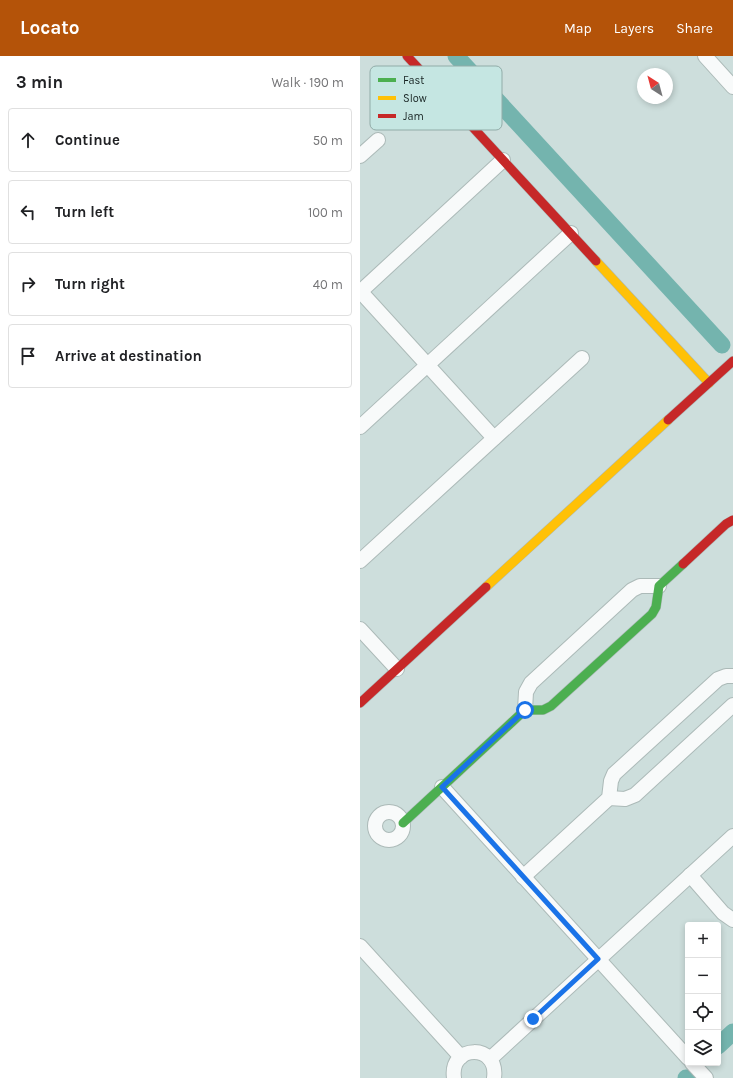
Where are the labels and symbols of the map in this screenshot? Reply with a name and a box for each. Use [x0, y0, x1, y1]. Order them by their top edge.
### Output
legend [370, 66, 502, 130]
north arrow [637, 68, 673, 104]
text: Fast [403, 74, 424, 87]
text: Slow [403, 92, 427, 105]
text: Jam [403, 110, 424, 123]
route start [516, 701, 534, 719]
route end [524, 1010, 542, 1028]

